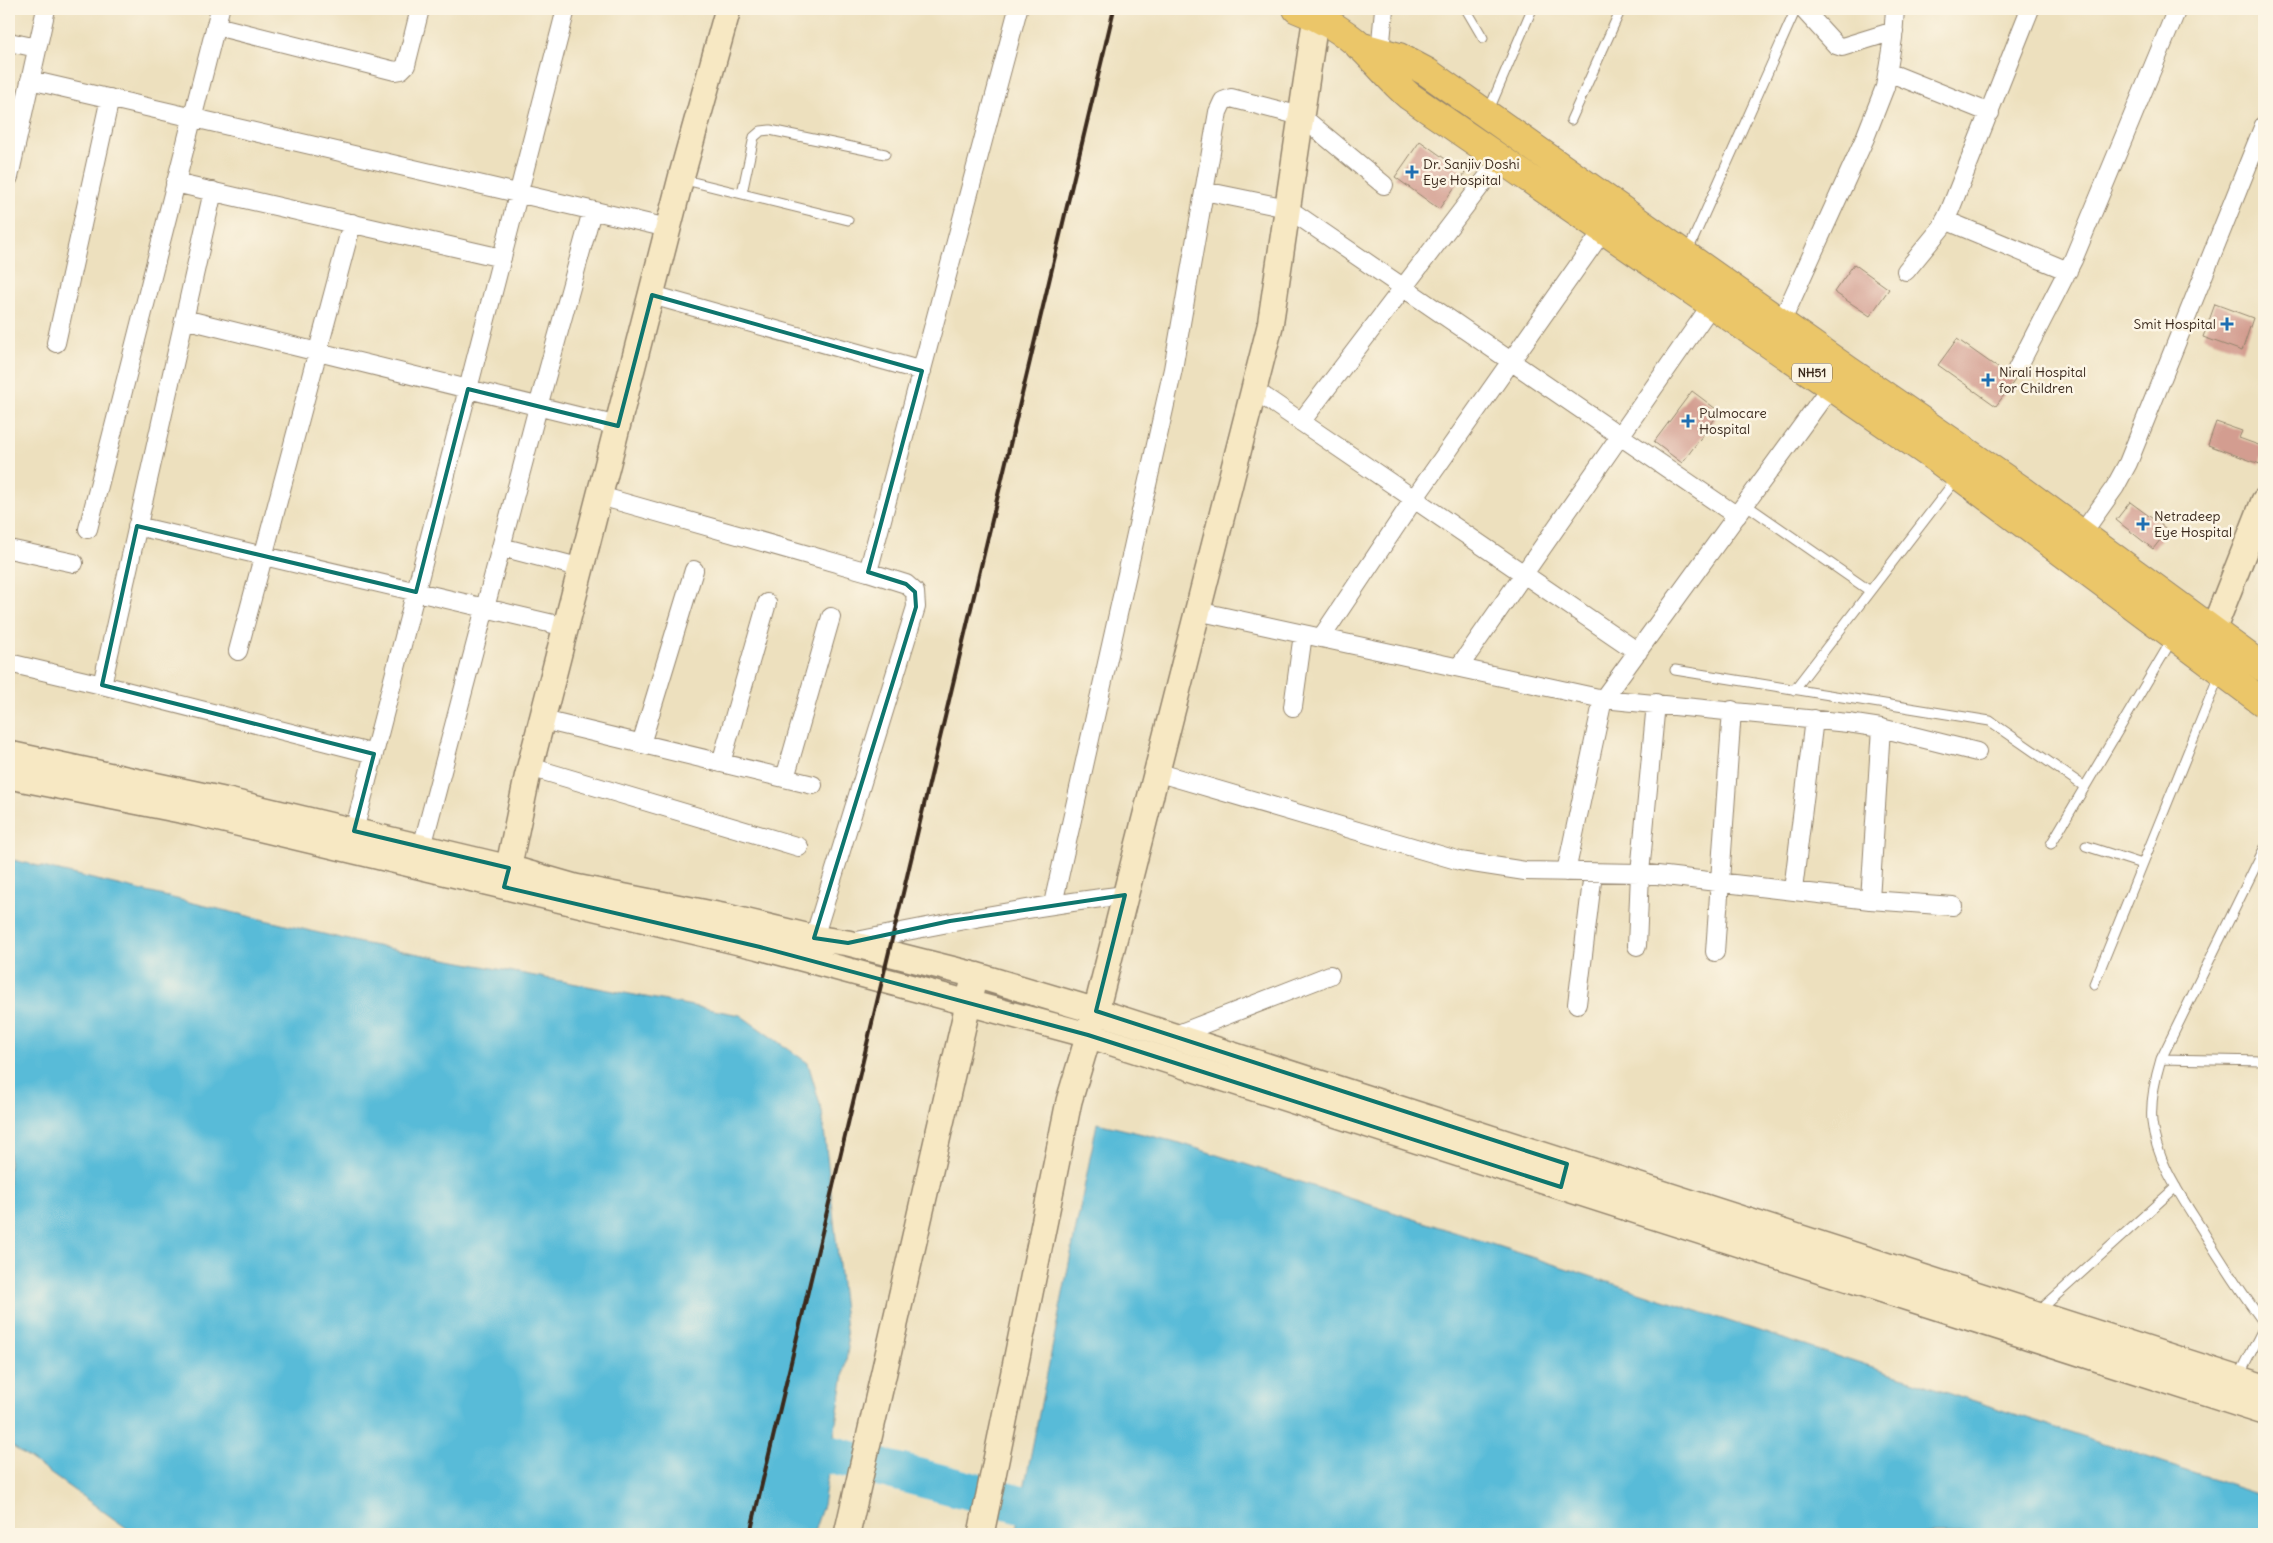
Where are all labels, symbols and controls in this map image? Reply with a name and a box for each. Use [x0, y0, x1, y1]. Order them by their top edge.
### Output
place label: Dr. Sanjiv Doshi Eye Hospital [1423, 155, 1520, 189]
marker: Dr. Sanjiv Doshi Eye Hospital [1405, 165, 1419, 179]
place label: Smit Hospital [2133, 315, 2216, 333]
marker: Smit Hospital [2220, 317, 2234, 331]
road number: NH51 [1792, 363, 1832, 382]
place label: Nirali Hospital for Children [1999, 363, 2086, 397]
marker: Nirali Hospital for Children [1981, 373, 1995, 387]
place label: Pulmocare Hospital [1699, 404, 1767, 438]
marker: Pulmocare Hospital [1681, 414, 1695, 428]
place label: Netradeep Eye Hospital [2154, 507, 2232, 541]
marker: Netradeep Eye Hospital [2136, 517, 2150, 531]

